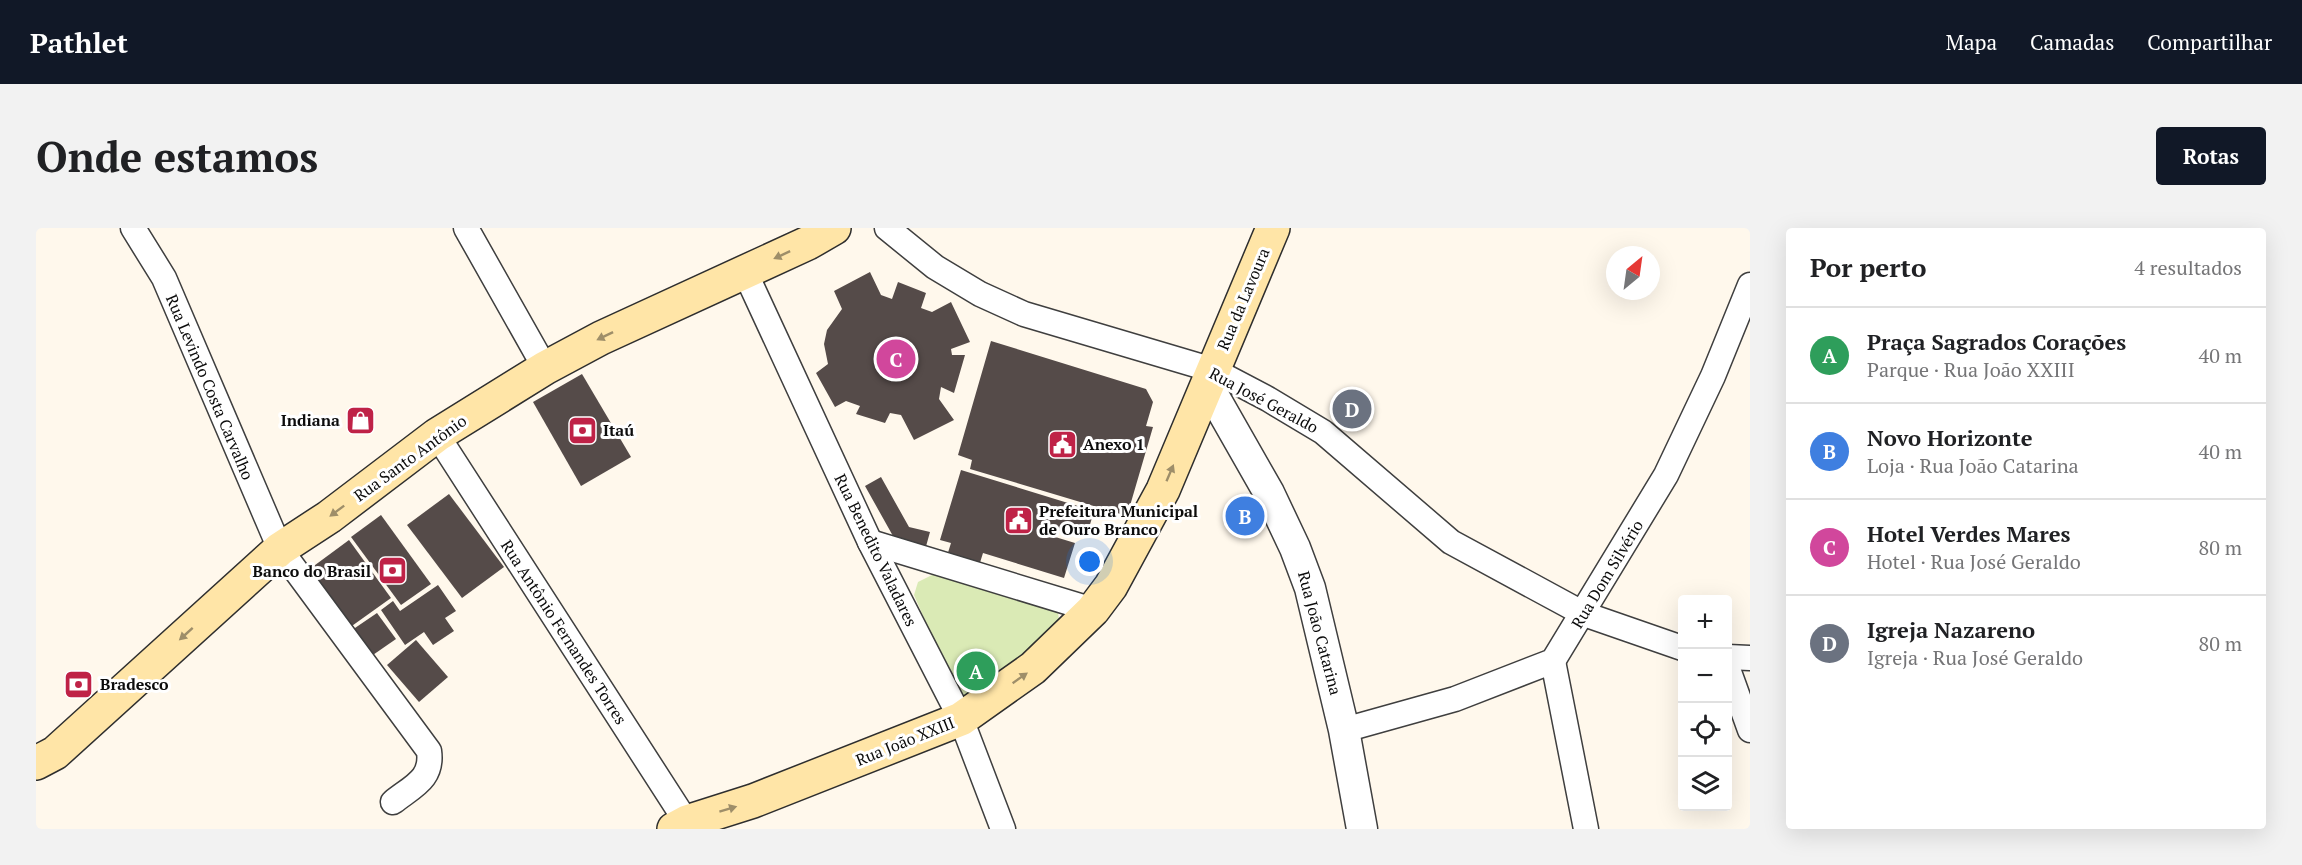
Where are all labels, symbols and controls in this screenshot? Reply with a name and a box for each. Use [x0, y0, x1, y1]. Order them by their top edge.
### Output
text: Pathlet [30, 24, 128, 61]
text: Mapa [1946, 28, 1997, 56]
text: Camadas [2030, 28, 2114, 56]
text: Compartilhar [2147, 28, 2272, 56]
button: Rotas [2156, 127, 2266, 185]
text: Onde estamos [36, 128, 318, 184]
street label: Rua da Lavoura [1212, 244, 1274, 354]
north arrow [1606, 246, 1660, 300]
one-way arrow [774, 250, 791, 259]
text: Por perto [1810, 250, 1926, 284]
text: 4 resultados [2134, 254, 2242, 281]
street label: Rua Levindo Costa Carvalho [161, 291, 259, 483]
text: Praça Sagrados Corações [1867, 327, 2126, 356]
one-way arrow [597, 332, 614, 341]
pin: C [876, 336, 916, 382]
text: A [1822, 342, 1837, 369]
text: 40 m [2199, 342, 2242, 369]
text: Parque · Rua João XXIII [1867, 356, 2075, 383]
street label: Rua José Geraldo [1206, 362, 1322, 438]
pin: D [1332, 386, 1372, 432]
shop icon: Indiana [345, 404, 377, 436]
place label: Indiana [281, 409, 340, 431]
street label: Rua Santo Antônio [349, 410, 471, 506]
bank icon: Itaú [566, 414, 598, 446]
place label: Itaú [603, 419, 634, 441]
text: Novo Horizonte [1867, 423, 2033, 452]
public building icon: Anexo 1 [1046, 428, 1078, 460]
place label: Anexo 1 [1083, 433, 1145, 455]
text: B [1823, 438, 1836, 465]
text: 40 m [2199, 438, 2242, 465]
text: Loja · Rua João Catarina [1867, 452, 2079, 479]
one-way arrow [1166, 464, 1175, 481]
street label: Rua Benedito Valadares [829, 470, 923, 630]
pin: B [1226, 494, 1264, 538]
place label: Prefeitura Municipal de Ouro Branco [1039, 500, 1198, 540]
public building icon: Prefeitura Municipal de Ouro Branco [1002, 504, 1034, 536]
one-way arrow [329, 505, 344, 517]
street label: Rua Dom Silvério [1566, 515, 1648, 632]
text: Hotel Verdes Mares [1867, 519, 2070, 548]
text: C [1823, 534, 1836, 561]
text: 80 m [2199, 534, 2242, 561]
street label: Rua Antônio Fernandes Torres [496, 535, 632, 729]
your location [1075, 547, 1104, 576]
text: Hotel · Rua José Geraldo [1867, 548, 2081, 575]
bank icon: Banco do Brasil [376, 555, 408, 587]
place label: Banco do Brasil [253, 560, 371, 582]
street label: Rua João Catarina [1293, 569, 1347, 697]
map controls [1678, 595, 1732, 811]
button: + [1678, 595, 1732, 649]
text: Igreja Nazareno [1867, 615, 2035, 644]
one-way arrow [179, 627, 194, 640]
text: D [1822, 630, 1837, 657]
text: 80 m [2199, 630, 2242, 657]
text: Igreja · Rua José Geraldo [1867, 644, 2083, 671]
pin: A [956, 648, 996, 694]
button: − [1678, 649, 1732, 703]
bank icon: Bradesco [63, 668, 95, 700]
one-way arrow [1011, 672, 1027, 684]
place label: Bradesco [100, 673, 169, 695]
button: locate [1678, 703, 1732, 757]
street label: Rua João XXIII [852, 711, 958, 771]
button: layers [1678, 757, 1732, 811]
one-way arrow [719, 804, 737, 813]

